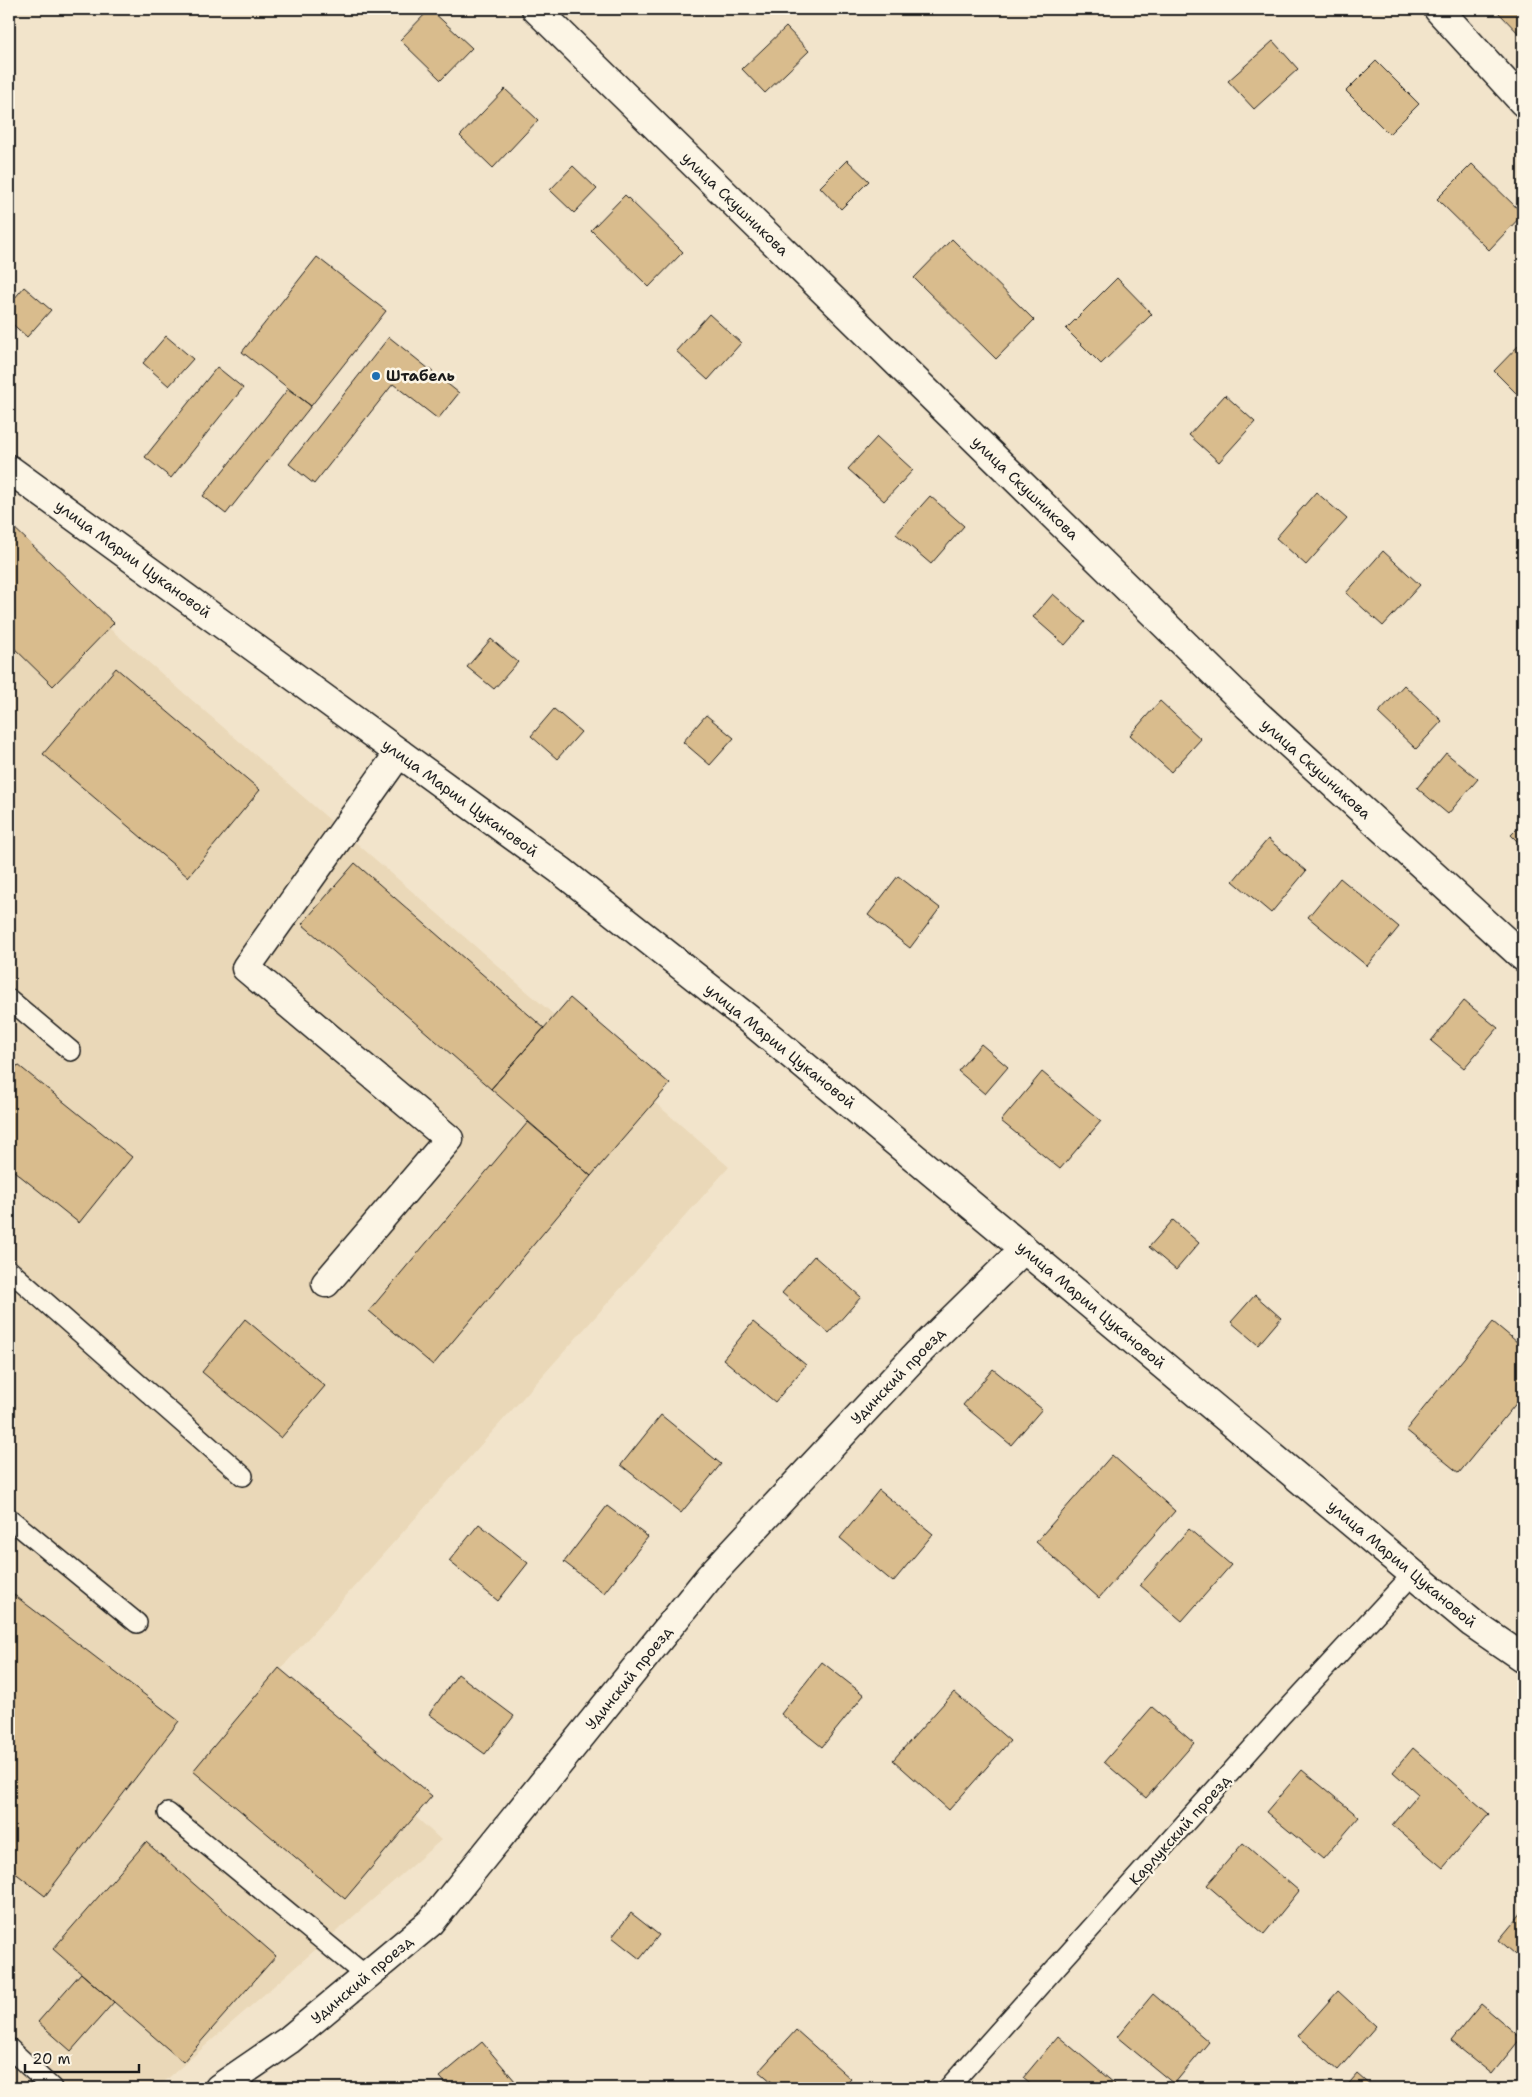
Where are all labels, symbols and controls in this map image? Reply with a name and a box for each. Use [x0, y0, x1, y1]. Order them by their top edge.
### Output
street label: улица Скушникова [677, 148, 793, 261]
place label: Штабель [386, 366, 455, 386]
marker: Штабель [370, 370, 382, 382]
street label: улица Скушникова [967, 432, 1083, 545]
street label: улица Марии Цукановой [51, 496, 215, 623]
street label: улица Скушникова [1257, 714, 1376, 824]
street label: улица Марии Цукановой [378, 735, 542, 862]
street label: улица Марии Цукановой [701, 979, 860, 1113]
street label: улица Марии Цукановой [1012, 1237, 1170, 1373]
street label: Удинский проезд [847, 1323, 950, 1429]
street label: улица Марии Цукановой [1323, 1496, 1481, 1632]
street label: Удинский проезд [581, 1622, 677, 1734]
street label: Карлукский проезд [1125, 1770, 1235, 1890]
street label: Удинский проезд [307, 1931, 418, 2029]
scale bar [25, 2042, 139, 2074]
text: 20 m [32, 2049, 71, 2069]

